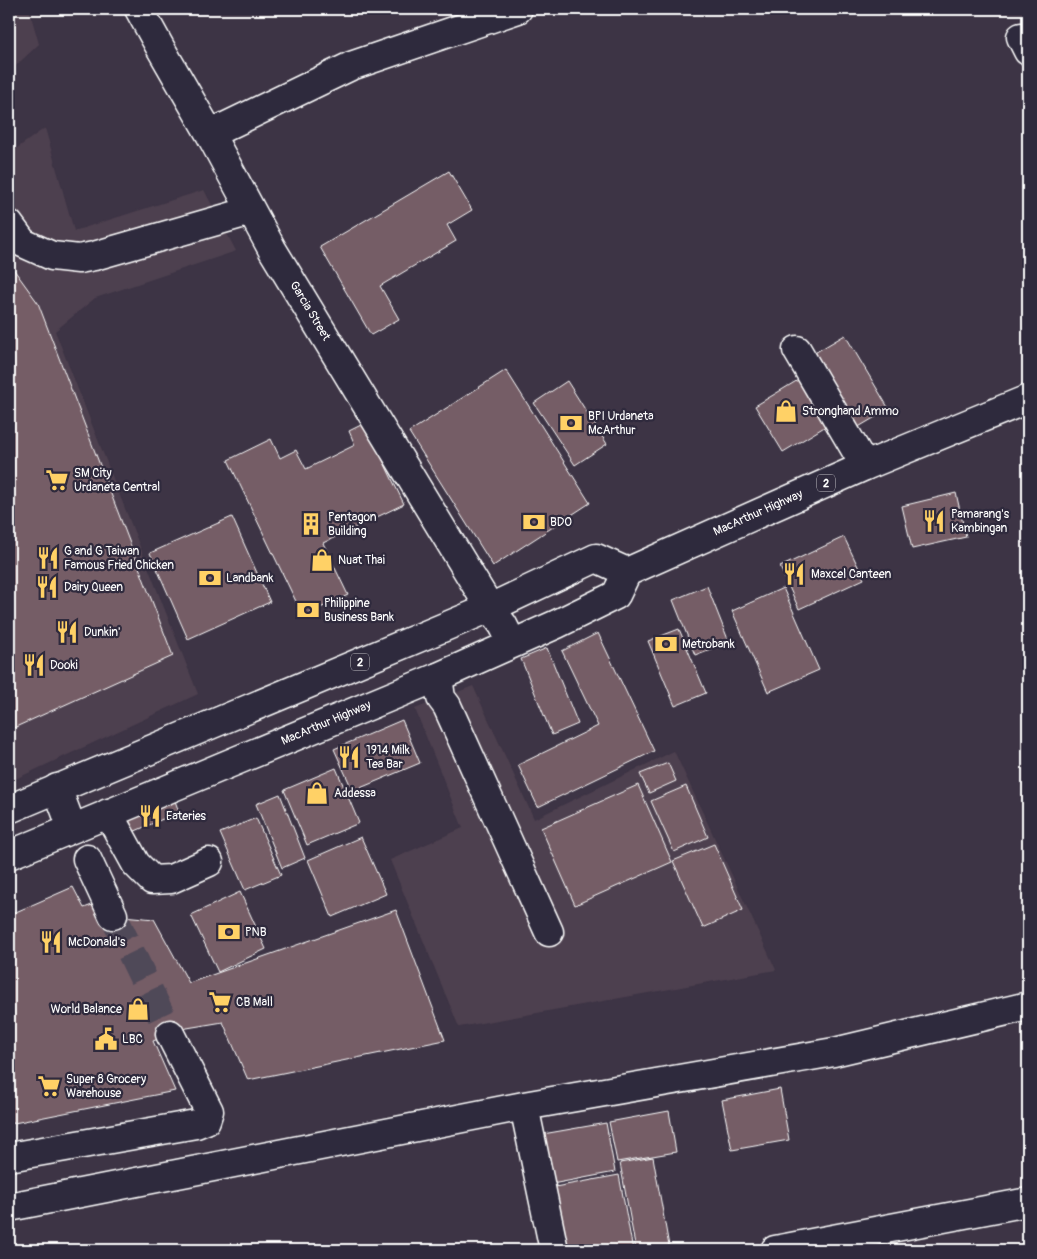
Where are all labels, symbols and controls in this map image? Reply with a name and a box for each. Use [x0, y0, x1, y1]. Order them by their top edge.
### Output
street label: Garcia Street [286, 279, 334, 344]
shop icon: Stronghand Ammo [773, 398, 799, 424]
place label: Stronghand Ammo [802, 404, 899, 419]
place label: BPI Urdaneta McArthur [588, 409, 654, 438]
bank icon: BPI Urdaneta McArthur [558, 410, 584, 436]
place label: SM City Urdaneta Central [74, 466, 160, 495]
supermarket icon: SM City Urdaneta Central [44, 467, 70, 493]
road number: 2 [817, 474, 835, 492]
street label: MacArthur Highway [711, 487, 805, 539]
place label: Pamarang's Kambingan [951, 507, 1010, 536]
restaurant icon: Pamarang's Kambingan [921, 508, 947, 534]
bank icon: BDO [521, 509, 547, 535]
place label: Pentagon Building [328, 510, 377, 539]
building icon: Pentagon Building [298, 511, 324, 537]
place label: BDO [550, 515, 572, 530]
place label: G and G Taiwan Famous Fried Chicken [64, 544, 174, 573]
restaurant icon: G and G Taiwan Famous Fried Chicken [35, 545, 61, 571]
shop icon: Nuat Thai [309, 547, 335, 573]
place label: Nuat Thai [338, 553, 385, 568]
restaurant icon: Maxcel Canteen [781, 561, 807, 587]
bank icon: Landbank [197, 565, 223, 591]
place label: Maxcel Canteen [811, 567, 891, 582]
place label: Landbank [226, 571, 274, 586]
restaurant icon: Dairy Queen [34, 574, 60, 600]
place label: Dairy Queen [64, 580, 123, 595]
place label: Philippine Business Bank [324, 596, 394, 625]
bank icon: Philippine Business Bank [295, 597, 321, 623]
restaurant icon: Dunkin' [54, 619, 80, 645]
place label: Dunkin' [84, 625, 120, 640]
bank icon: Metrobank [653, 631, 679, 657]
place label: Metrobank [682, 637, 735, 652]
restaurant icon: Dooki [21, 652, 47, 678]
road number: 2 [351, 654, 369, 670]
place label: Dooki [50, 658, 78, 673]
street label: MacArthur Highway [279, 697, 373, 749]
place label: 1914 Milk Tea Bar [366, 743, 410, 772]
restaurant icon: 1914 Milk Tea Bar [336, 744, 362, 770]
shop icon: Addessa [304, 780, 330, 806]
place label: Addessa [334, 786, 376, 801]
restaurant icon: Eateries [137, 803, 163, 829]
place label: Eateries [166, 809, 207, 824]
bank icon: PNB [216, 919, 242, 945]
place label: PNB [245, 925, 267, 940]
restaurant icon: McDonald's [38, 929, 64, 955]
place label: McDonald's [68, 935, 126, 950]
supermarket icon: CB Mall [207, 989, 233, 1015]
place label: CB Mall [236, 995, 273, 1010]
shop icon: World Balance [125, 996, 151, 1022]
place label: World Balance [50, 1002, 122, 1017]
public building icon: LBC [93, 1026, 119, 1052]
place label: LBC [122, 1032, 143, 1047]
place label: Super 8 Grocery Warehouse [66, 1072, 146, 1101]
supermarket icon: Super 8 Grocery Warehouse [36, 1073, 62, 1099]

